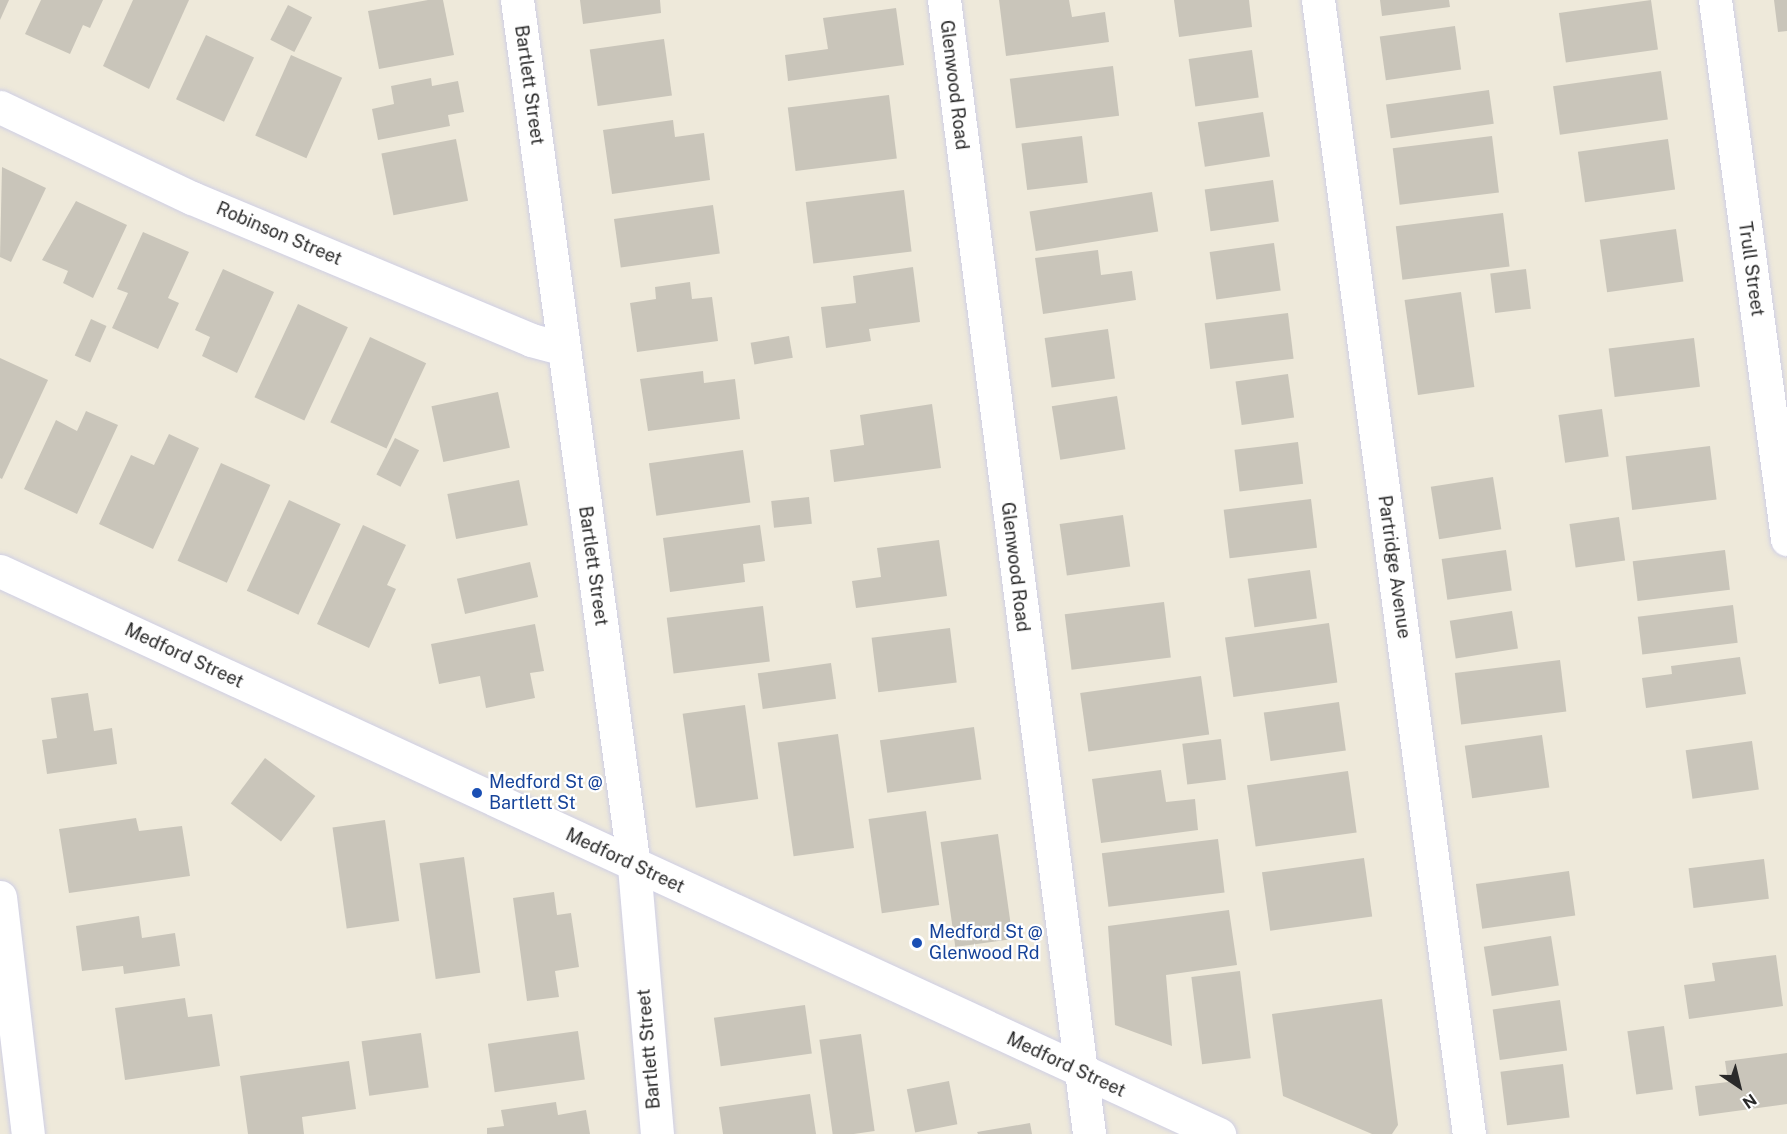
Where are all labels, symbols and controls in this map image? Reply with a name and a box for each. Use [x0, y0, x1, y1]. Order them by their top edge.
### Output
street label: Glenwood Road [935, 19, 973, 151]
street label: Bartlett Street [510, 24, 548, 146]
street label: Robinson Street [213, 198, 345, 270]
street label: Trull Street [1734, 220, 1768, 318]
street label: Partridge Avenue [1373, 494, 1415, 640]
street label: Glenwood Road [996, 501, 1034, 633]
street label: Bartlett Street [574, 505, 612, 627]
street label: Medford Street [121, 619, 247, 693]
place label: Medford St @ Bartlett St [489, 772, 603, 814]
marker: Medford St @ Bartlett St [470, 786, 484, 800]
street label: Medford Street [562, 824, 688, 898]
place label: Medford St @ Glenwood Rd [929, 922, 1043, 964]
marker: Medford St @ Glenwood Rd [910, 936, 924, 950]
street label: Bartlett Street [633, 988, 665, 1110]
street label: Medford Street [1003, 1028, 1129, 1102]
north arrow [1709, 1056, 1769, 1116]
text: N [1739, 1090, 1760, 1113]

